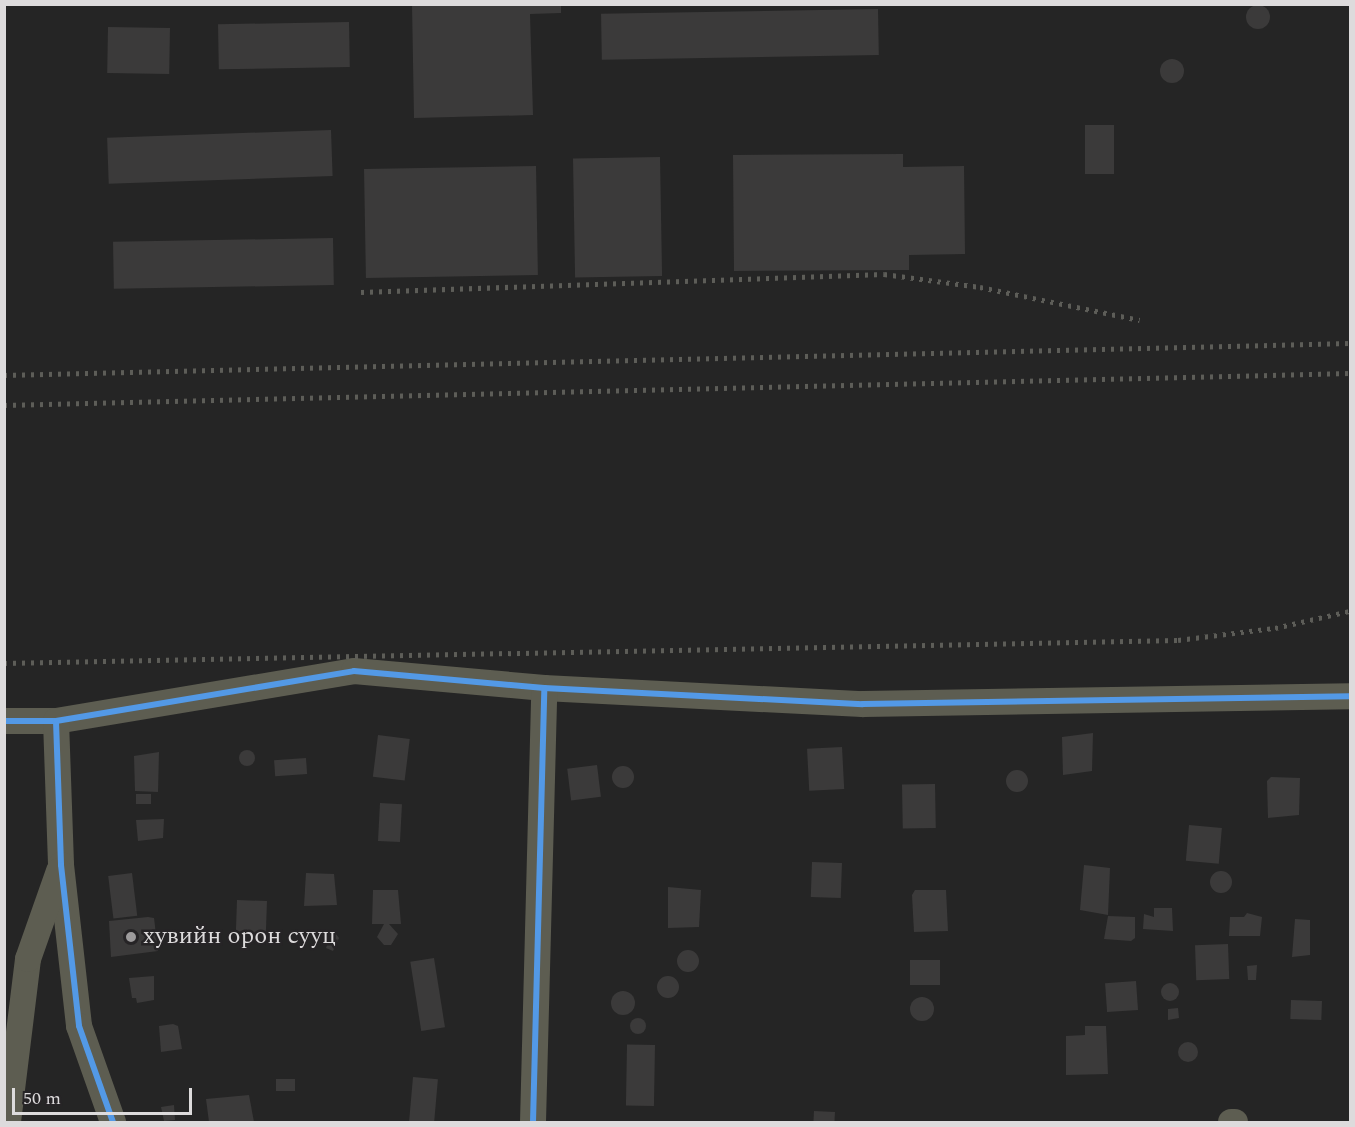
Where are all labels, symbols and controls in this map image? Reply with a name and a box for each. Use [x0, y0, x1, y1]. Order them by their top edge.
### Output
place label: хувийн орон сууц [143, 923, 336, 951]
marker: хувийн орон сууц [124, 930, 138, 944]
scale bar [15, 1076, 195, 1114]
text: 50 m [23, 1085, 61, 1112]

